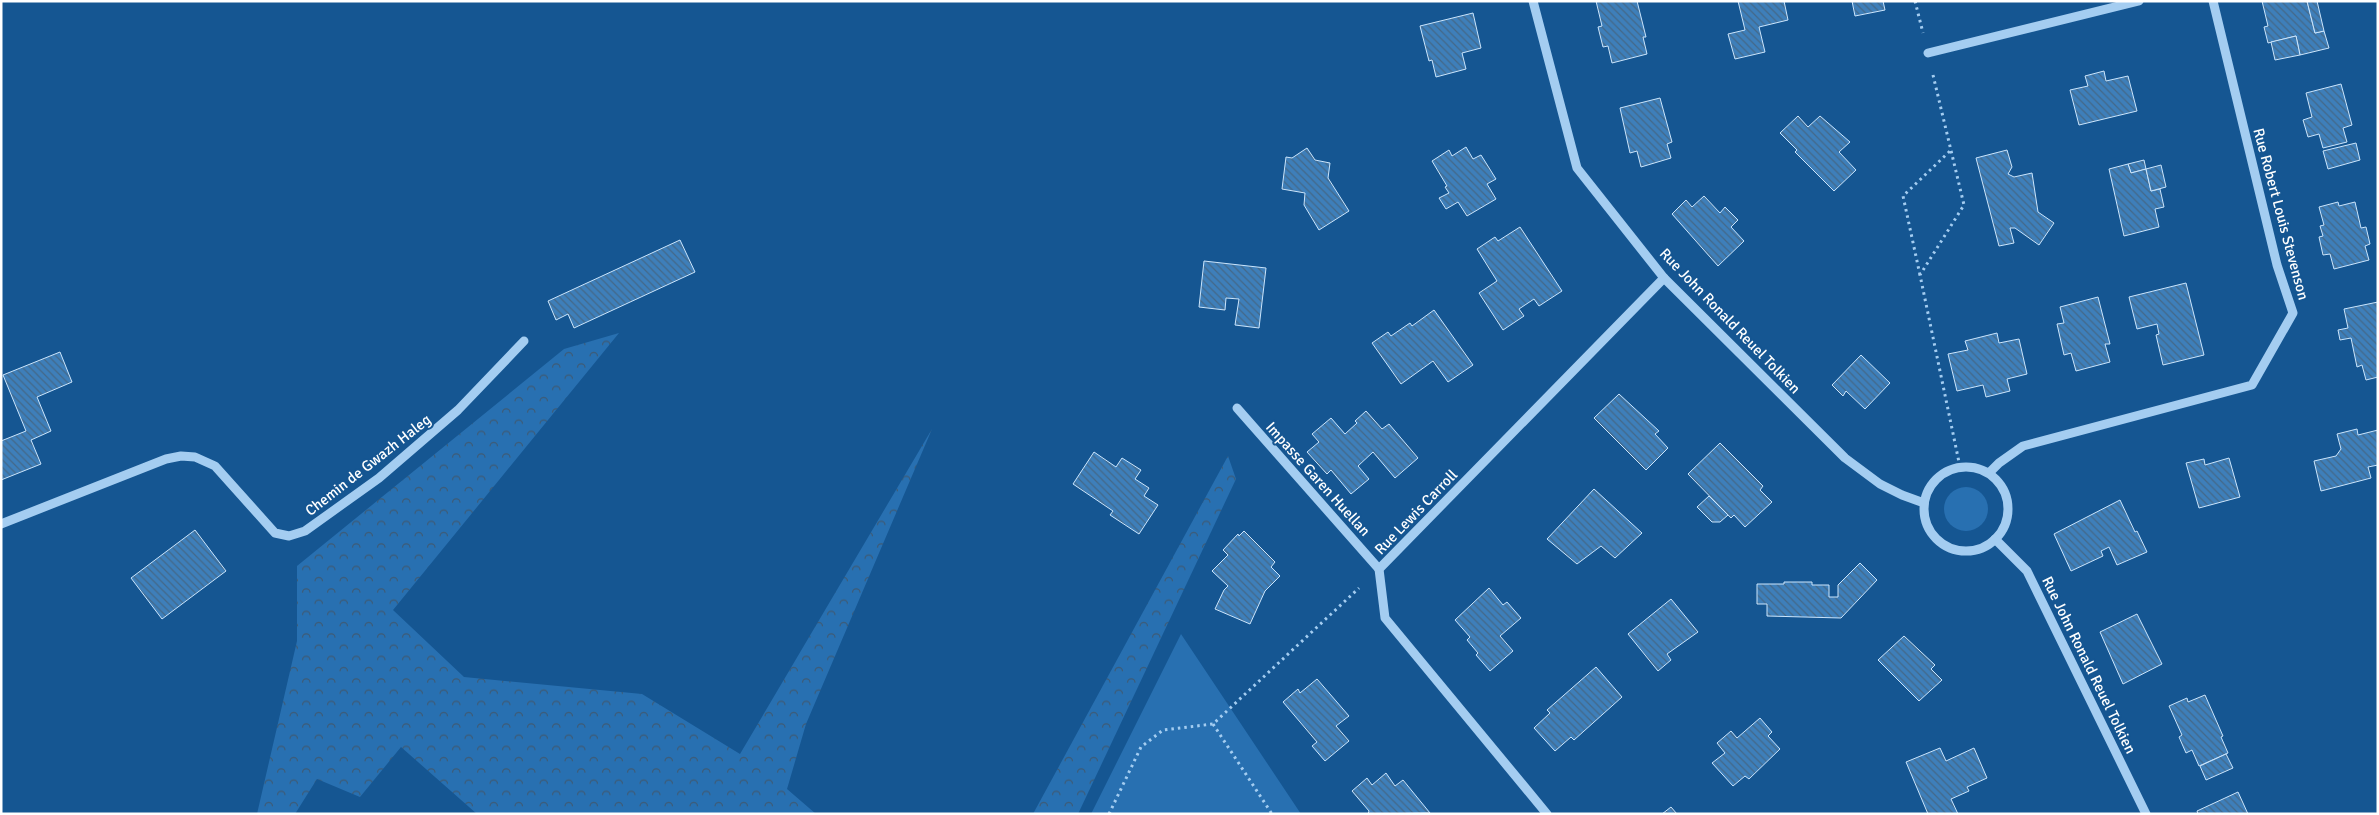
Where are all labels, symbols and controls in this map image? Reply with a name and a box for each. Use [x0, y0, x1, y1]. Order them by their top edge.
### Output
street label: Rue Robert Louis Stevenson [2249, 126, 2313, 302]
street label: Rue John Ronald Reuel Tolkien [1656, 245, 1804, 397]
street label: Chemin de Gwazh Haleg [302, 410, 434, 520]
street label: Impasse Garen Huellan [1262, 418, 1374, 540]
street label: Rue Lewis Carroll [1371, 466, 1461, 558]
street label: Rue John Ronald Reuel Tolkien [2038, 573, 2140, 757]

